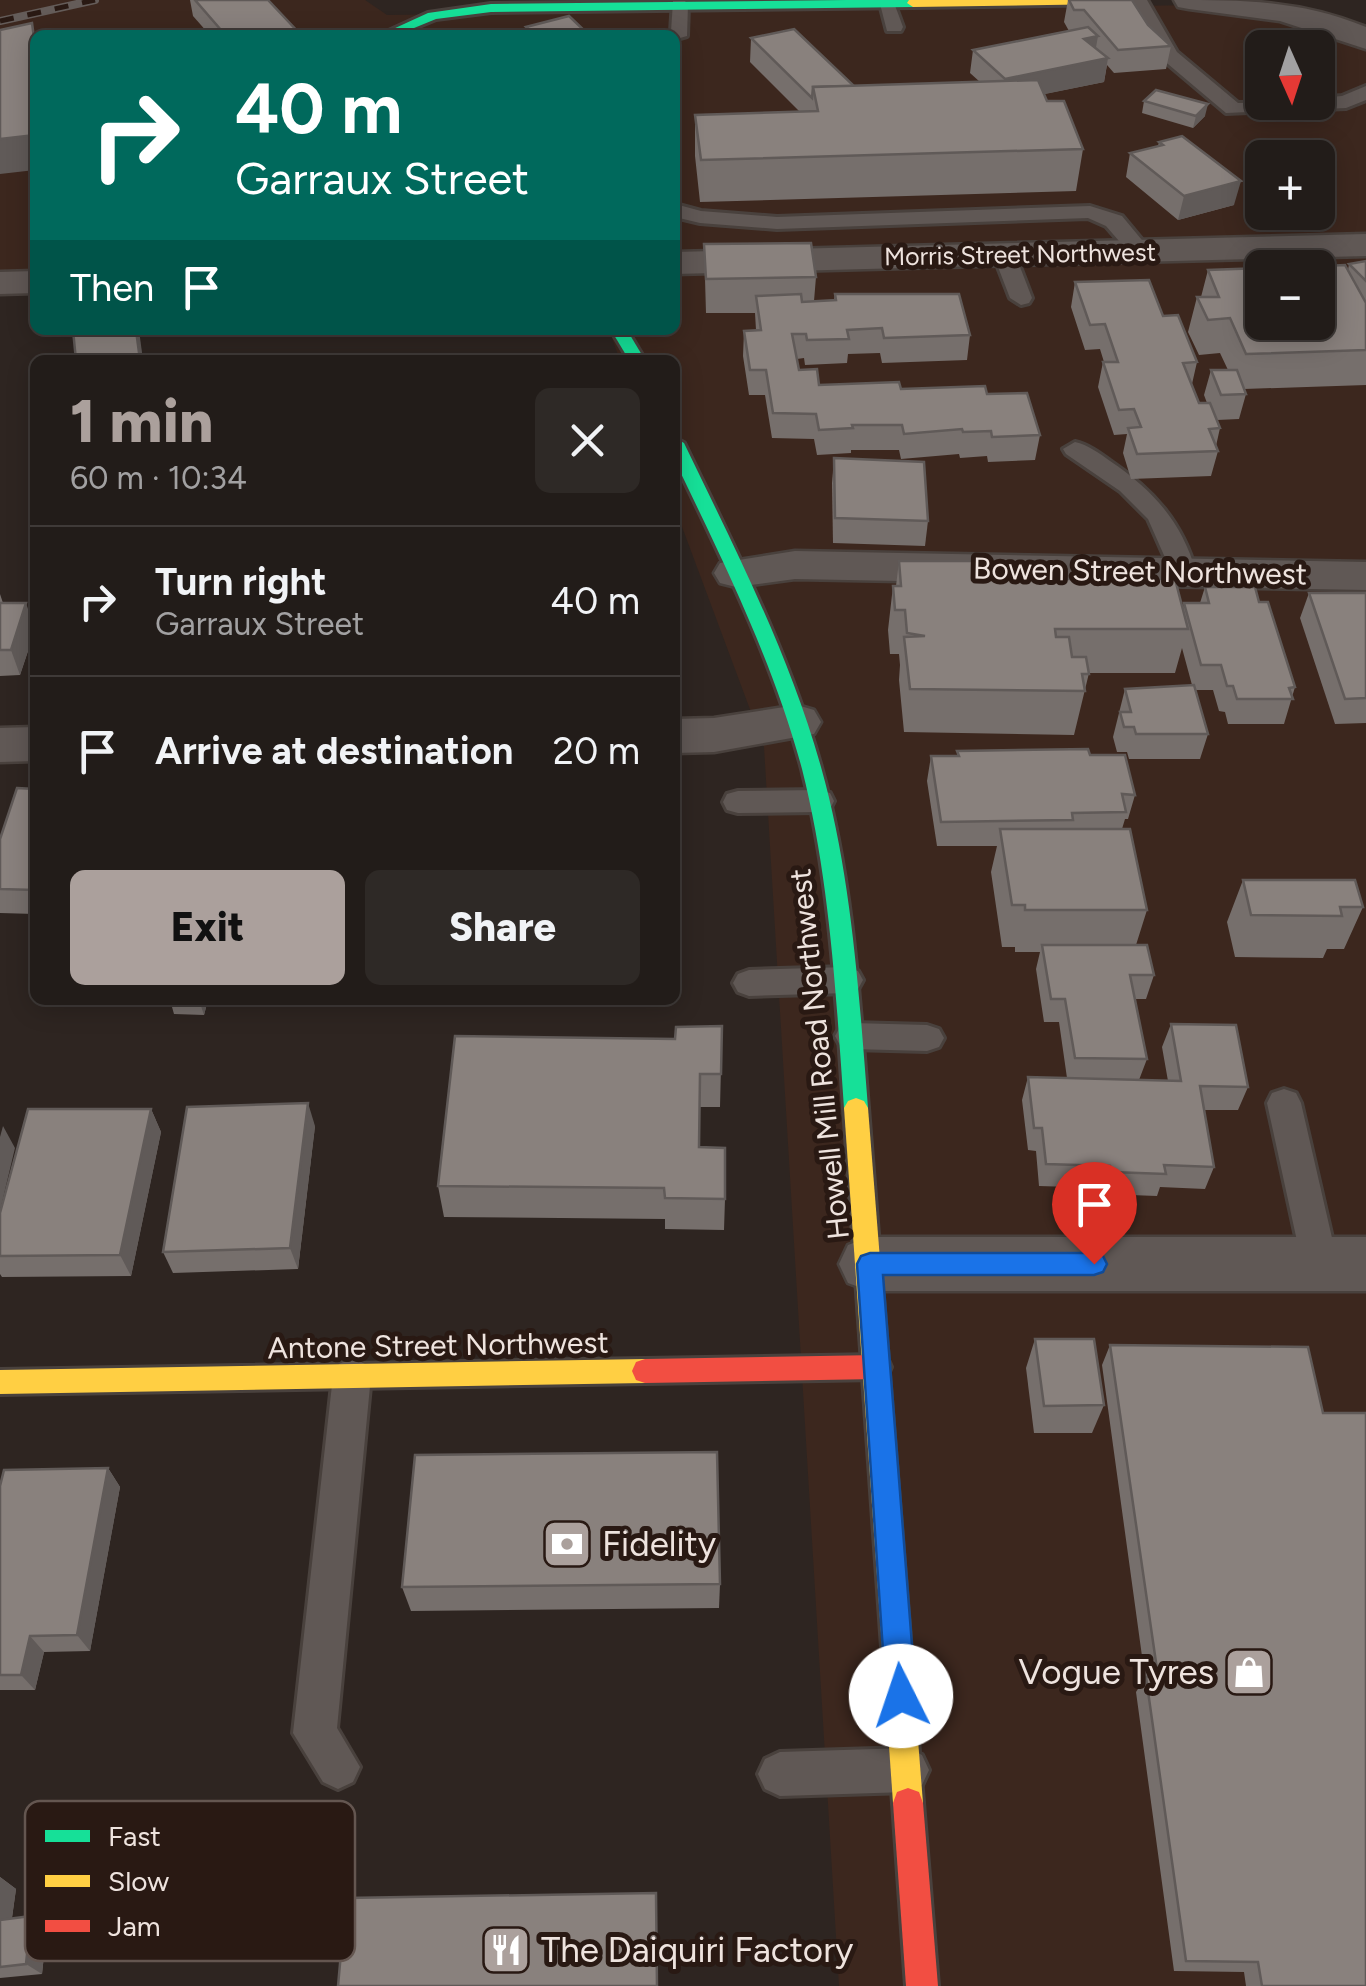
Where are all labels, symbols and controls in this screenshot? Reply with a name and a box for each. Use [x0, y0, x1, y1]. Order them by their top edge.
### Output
north arrow [1245, 30, 1335, 120]
map controls [1245, 30, 1335, 340]
text: 40 m [235, 66, 402, 151]
icon: right [70, 70, 200, 200]
button: + [1245, 140, 1335, 230]
text: Garraux Street [235, 151, 529, 205]
street label: Morris Street Northwest [884, 237, 1156, 271]
button: − [1245, 250, 1335, 340]
icon: arrive [174, 260, 229, 315]
text: Then [70, 265, 154, 311]
text: 1 min [70, 385, 213, 457]
button: close [535, 388, 640, 493]
text: 60 m · 10:34 [70, 459, 247, 497]
street label: Bowen Street Northwest [973, 550, 1307, 592]
text: Turn right [155, 559, 327, 605]
icon: right [70, 574, 125, 629]
text: 40 m [550, 578, 640, 624]
text: Garraux Street [155, 605, 364, 643]
icon: arrive [70, 724, 125, 779]
text: Arrive at destination [155, 728, 513, 774]
text: 20 m [553, 728, 640, 774]
street label: Howell Mill Road Northwest [781, 867, 857, 1241]
button: Exit [70, 870, 345, 985]
button: Share [365, 870, 640, 985]
pin [1052, 1162, 1137, 1265]
icon: arrive [1067, 1177, 1122, 1232]
street label: Antone Street Northwest [267, 1324, 609, 1366]
bank icon: Fidelity [541, 1518, 593, 1570]
place label: Fidelity [602, 1523, 717, 1565]
position arrow [849, 1644, 953, 1748]
shop icon: Vogue Tyres [1223, 1646, 1275, 1698]
place label: Vogue Tyres [1018, 1651, 1214, 1693]
legend [25, 1801, 355, 1961]
text: Fast [108, 1819, 161, 1853]
text: Slow [108, 1864, 169, 1898]
text: Jam [108, 1909, 161, 1943]
restaurant icon: The Daiquiri Factory [480, 1924, 532, 1976]
place label: The Daiquiri Factory [541, 1929, 854, 1971]

